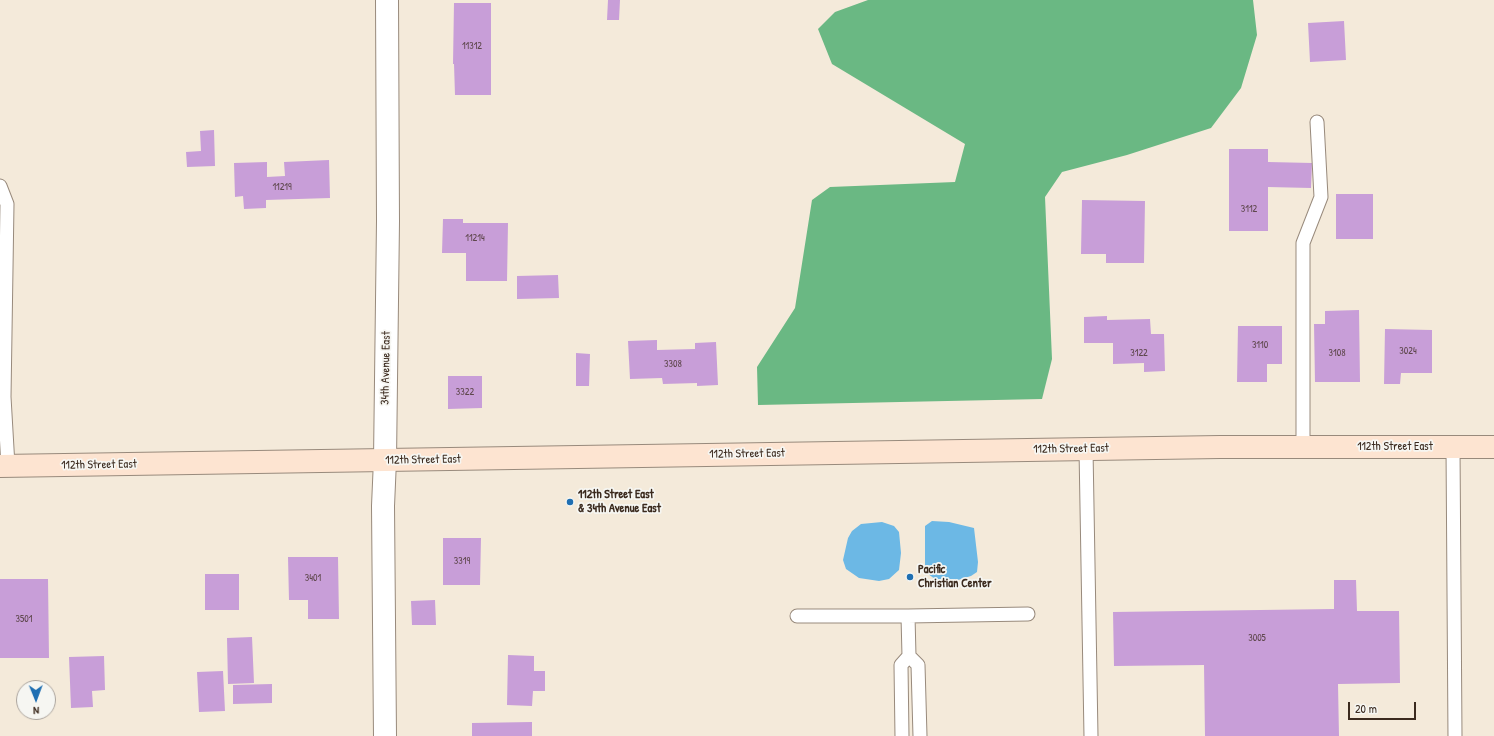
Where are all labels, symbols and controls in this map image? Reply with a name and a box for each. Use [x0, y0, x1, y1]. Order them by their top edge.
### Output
house number: 11312 [462, 40, 482, 52]
house number: 11219 [272, 181, 292, 193]
house number: 3112 [1241, 203, 1257, 215]
house number: 11214 [465, 232, 485, 244]
street label: 34th Avenue East [378, 331, 394, 405]
house number: 3110 [1252, 339, 1268, 351]
house number: 3024 [1399, 345, 1417, 357]
house number: 3122 [1130, 347, 1148, 359]
house number: 3108 [1329, 347, 1345, 359]
house number: 3308 [664, 358, 682, 370]
house number: 3322 [456, 386, 474, 398]
street label: 112th Street East [1357, 440, 1433, 454]
street label: 112th Street East [1033, 441, 1109, 457]
street label: 112th Street East [709, 446, 785, 462]
street label: 112th Street East [385, 452, 461, 468]
street label: 112th Street East [61, 457, 137, 473]
place label: 112th Street East & 34th Avenue East [578, 488, 661, 516]
marker: 112th Street East & 34th Avenue East [565, 497, 575, 507]
house number: 3319 [454, 555, 470, 567]
place label: Pacific Christian Center [918, 563, 992, 591]
house number: 3401 [305, 572, 321, 584]
marker: Pacific Christian Center [905, 572, 915, 582]
house number: 3501 [16, 613, 32, 625]
house number: 3005 [1248, 632, 1266, 644]
north arrow [16, 680, 56, 720]
scale bar [1350, 694, 1418, 720]
text: 20 m [1355, 700, 1377, 717]
text: N [33, 704, 39, 718]

